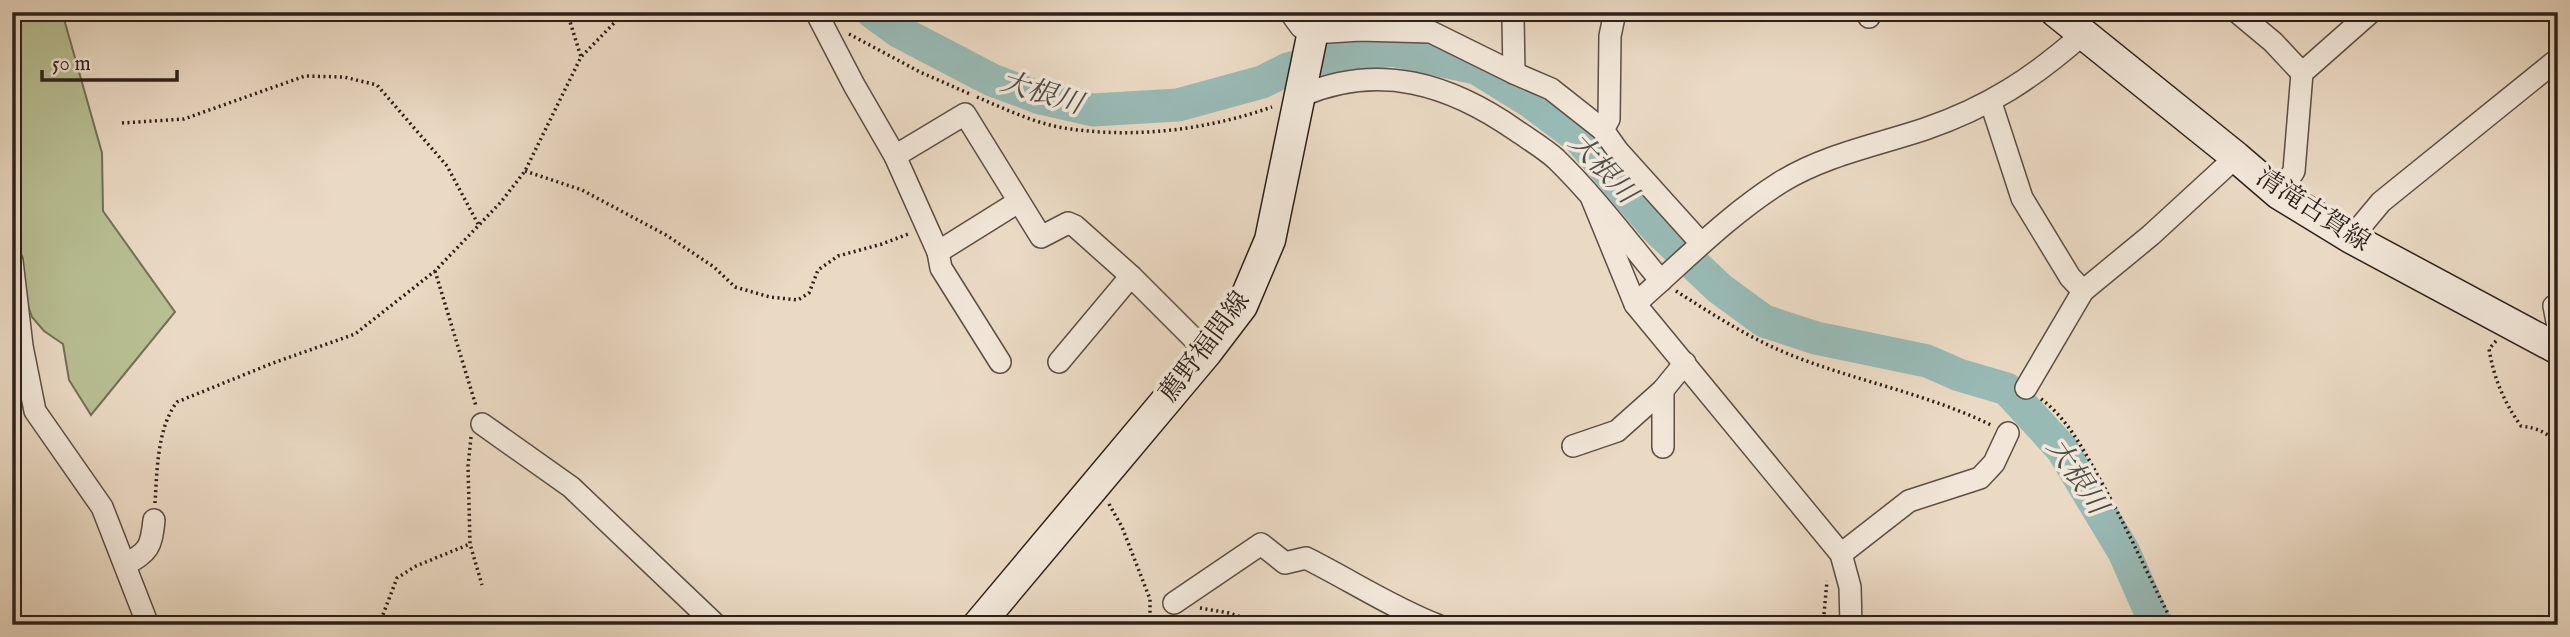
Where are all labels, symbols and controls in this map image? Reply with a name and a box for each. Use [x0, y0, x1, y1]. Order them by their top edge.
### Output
scale bar [42, 38, 177, 82]
text: 50 m [52, 51, 91, 78]
water label: 大根川 [996, 65, 1089, 124]
water label: 大根川 [1561, 126, 1645, 214]
street label: 清滝古賀線 [2249, 161, 2377, 259]
street label: 薦野福間線 [1153, 285, 1257, 409]
water label: 大根川 [2038, 432, 2116, 524]

